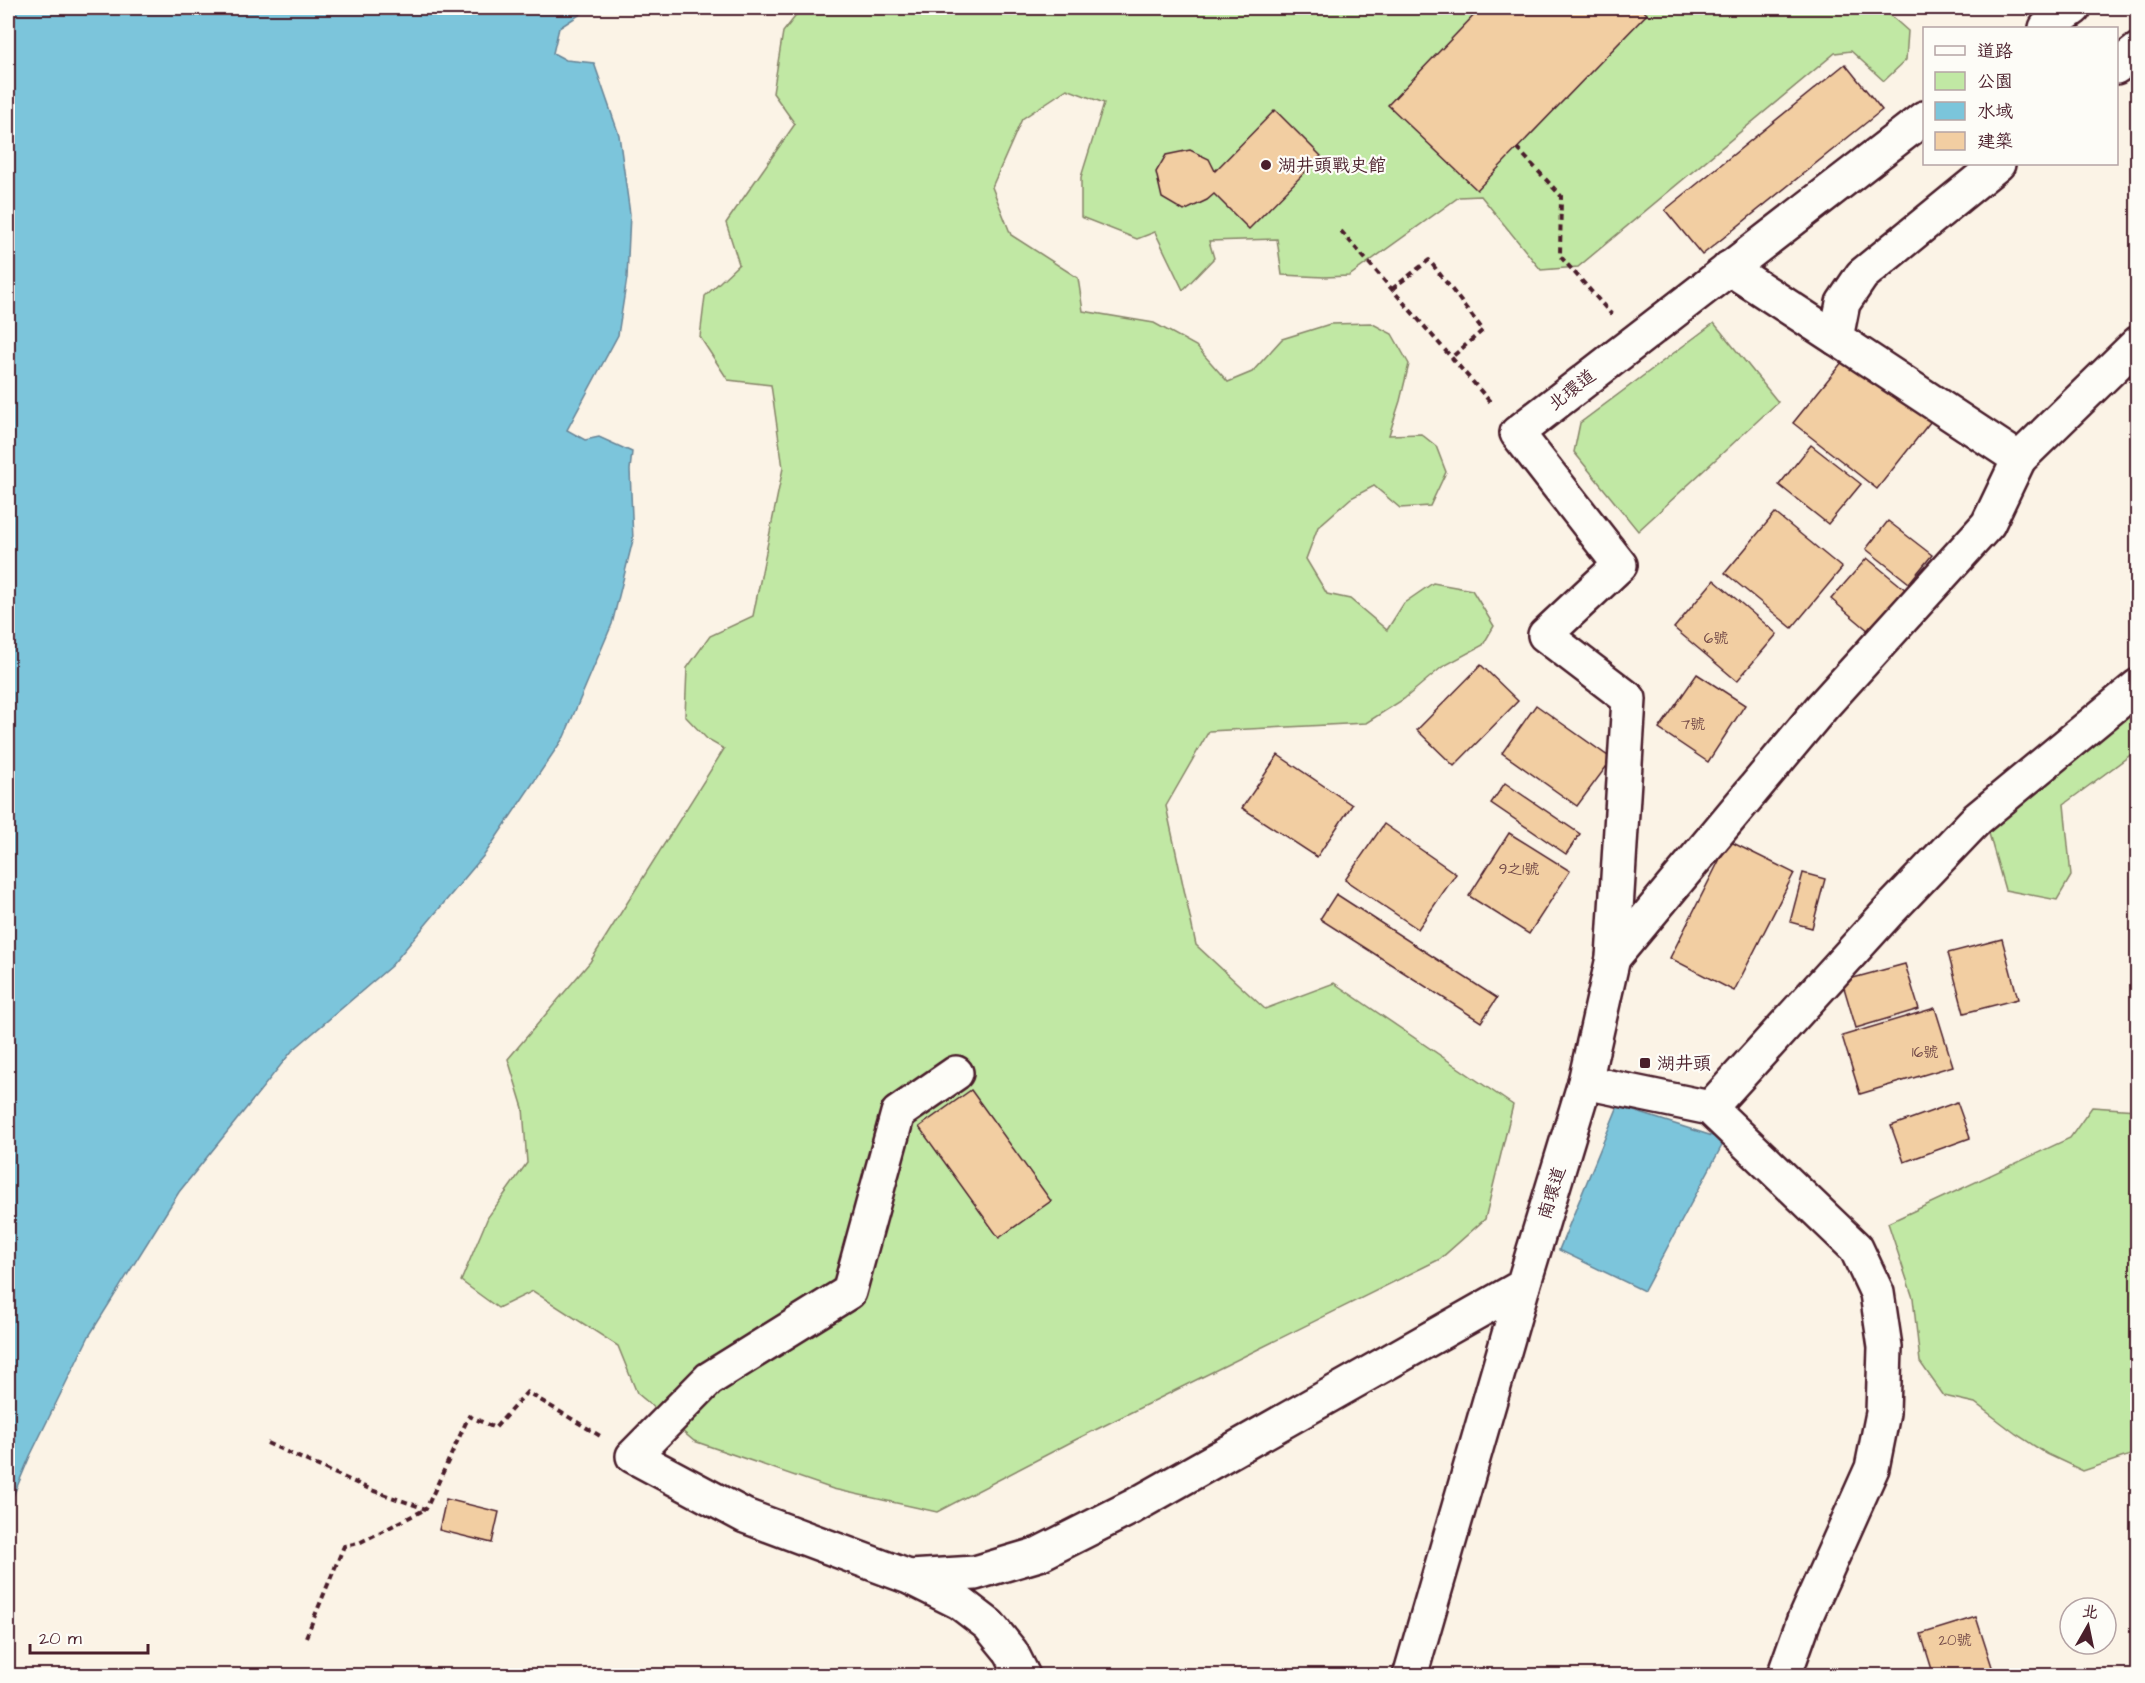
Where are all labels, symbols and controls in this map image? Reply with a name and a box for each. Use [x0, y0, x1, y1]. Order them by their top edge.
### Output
legend [1923, 27, 2118, 165]
text: 道路 [1977, 39, 2013, 64]
text: 公園 [1977, 69, 2013, 94]
text: 水域 [1977, 99, 2013, 124]
text: 建築 [1977, 129, 2013, 154]
place label: 湖井頭戰史館 [1278, 153, 1386, 178]
marker: 湖井頭戰史館 [1259, 158, 1273, 172]
street label: 北環道 [1543, 364, 1601, 416]
house number: 6號 [1704, 628, 1728, 649]
house number: 7號 [1681, 714, 1705, 735]
house number: 9之1號 [1499, 859, 1539, 880]
house number: 16號 [1912, 1042, 1938, 1063]
place label: 湖井頭 [1657, 1051, 1711, 1076]
marker: 湖井頭 [1638, 1056, 1652, 1070]
street label: 南環道 [1532, 1164, 1572, 1222]
north arrow [2058, 1596, 2118, 1656]
text: 北 [2081, 1600, 2100, 1624]
scale bar [30, 1617, 148, 1655]
text: 20 m [39, 1626, 82, 1651]
house number: 20號 [1938, 1630, 1972, 1651]

